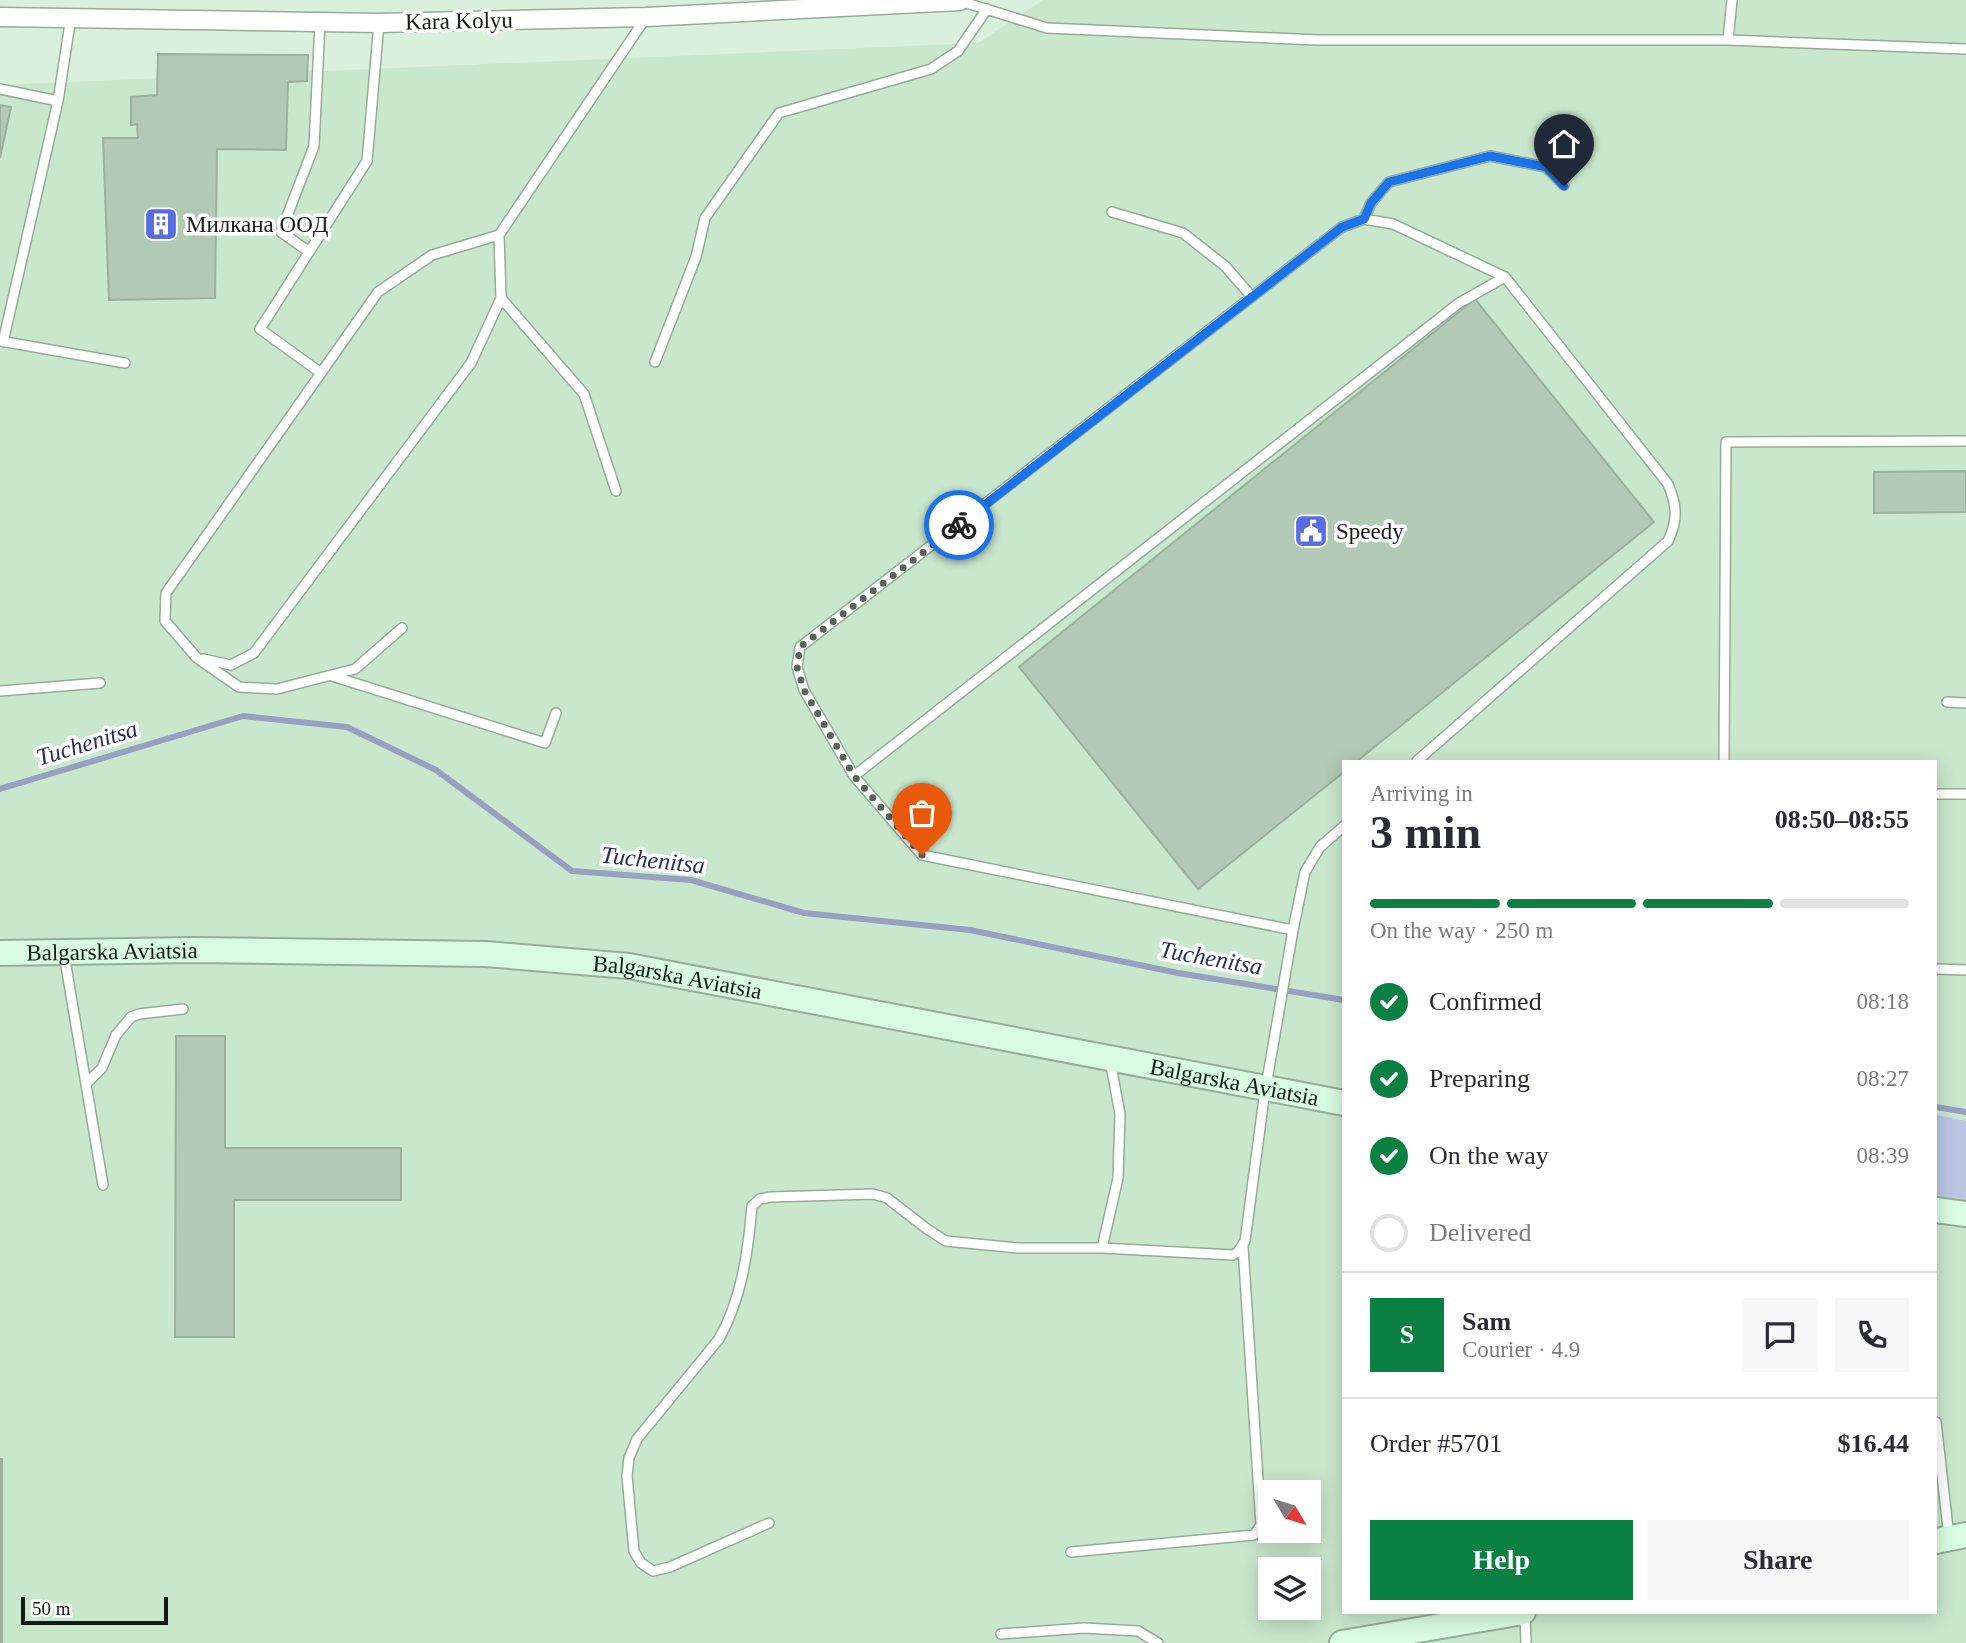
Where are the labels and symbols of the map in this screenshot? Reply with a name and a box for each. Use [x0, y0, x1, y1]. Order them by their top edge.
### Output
street label: Kara Kolyu [405, 8, 514, 34]
pin [1534, 114, 1594, 186]
building icon: Милкана OOД [142, 205, 180, 243]
place label: Милкана OOД [186, 212, 329, 237]
courier [924, 490, 994, 560]
public building icon: Speedy [1292, 512, 1330, 550]
place label: Speedy [1336, 519, 1404, 544]
water label: Tuchenitsa [33, 715, 141, 771]
pin [892, 783, 952, 855]
water label: Tuchenitsa [600, 842, 706, 878]
water label: Tuchenitsa [1158, 936, 1264, 980]
street label: Balgarska Aviatsia [26, 937, 198, 965]
street label: Balgarska Aviatsia [592, 951, 764, 1004]
street label: Balgarska Aviatsia [1148, 1054, 1321, 1110]
north arrow [1258, 1480, 1321, 1544]
scale bar [21, 1594, 168, 1626]

